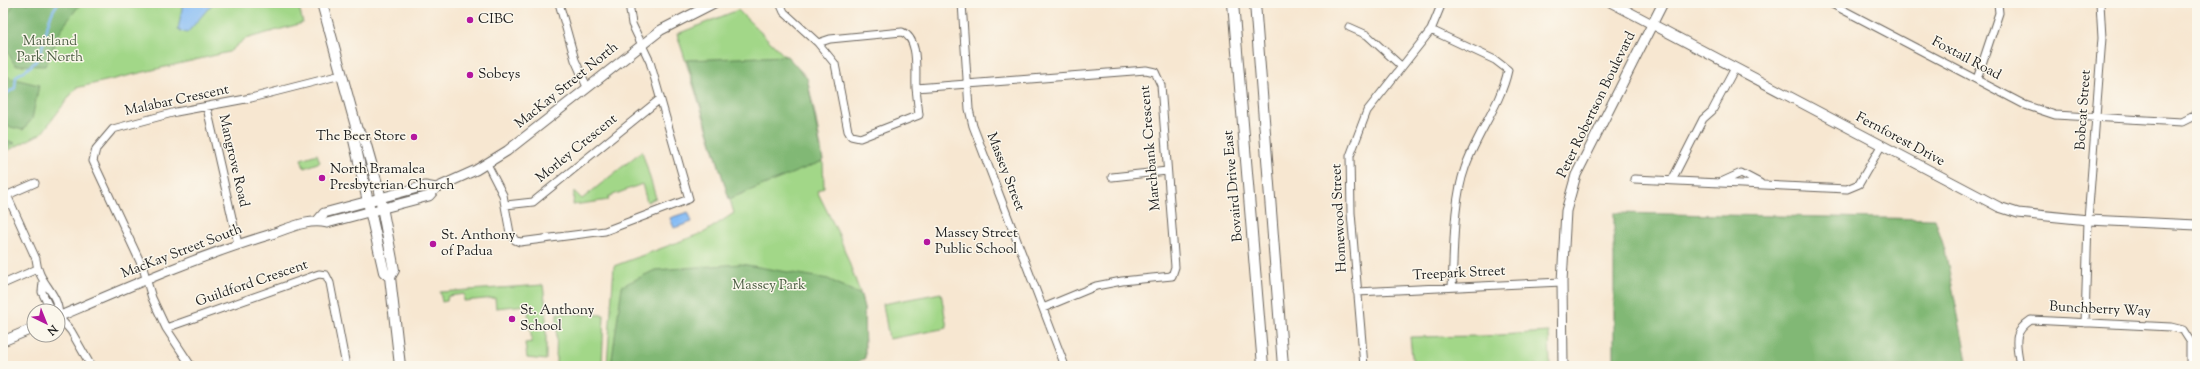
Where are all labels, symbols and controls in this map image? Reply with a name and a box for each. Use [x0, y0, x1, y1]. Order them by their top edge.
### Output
place label: CIBC [478, 10, 514, 30]
marker: CIBC [465, 15, 475, 25]
street label: Peter Robertson Boulevard [1553, 28, 1641, 181]
park label: Maitland Park North [17, 32, 83, 68]
street label: Foxtail Road [1928, 32, 2004, 86]
street label: MacKay Street North [511, 38, 623, 134]
place label: Sobeys [478, 65, 520, 85]
street label: Bobcat Street [2071, 69, 2097, 151]
marker: Sobeys [465, 70, 475, 80]
street label: Malabar Crescent [123, 80, 231, 122]
street label: Marchbank Crescent [1136, 84, 1166, 212]
street label: Fernforest Drive [1852, 108, 1948, 172]
street label: Morley Crescent [532, 110, 622, 188]
street label: Mangrove Road [213, 113, 253, 209]
place label: The Beer Store [316, 127, 406, 147]
street label: Bovaird Drive East [1219, 129, 1249, 243]
street label: Massey Street [981, 130, 1029, 214]
marker: The Beer Store [409, 132, 419, 142]
place label: North Bramalea Presbyterian Church [330, 160, 454, 196]
street label: Homewood Street [1327, 163, 1353, 273]
marker: North Bramalea Presbyterian Church [317, 173, 327, 183]
street label: MacKay Street South [119, 220, 245, 284]
place label: Massey Street Public School [935, 224, 1018, 260]
place label: St. Anthony of Padua [441, 226, 516, 262]
marker: Massey Street Public School [922, 237, 932, 247]
marker: St. Anthony of Padua [428, 239, 438, 249]
street label: Guildford Crescent [193, 255, 311, 313]
street label: Treepark Street [1412, 262, 1506, 286]
park label: Massey Park [732, 276, 806, 296]
street label: Bunchberry Way [2049, 297, 2151, 323]
place label: St. Anthony School [520, 301, 595, 337]
north arrow [26, 303, 66, 343]
marker: St. Anthony School [507, 314, 517, 324]
text: N [43, 320, 62, 339]

